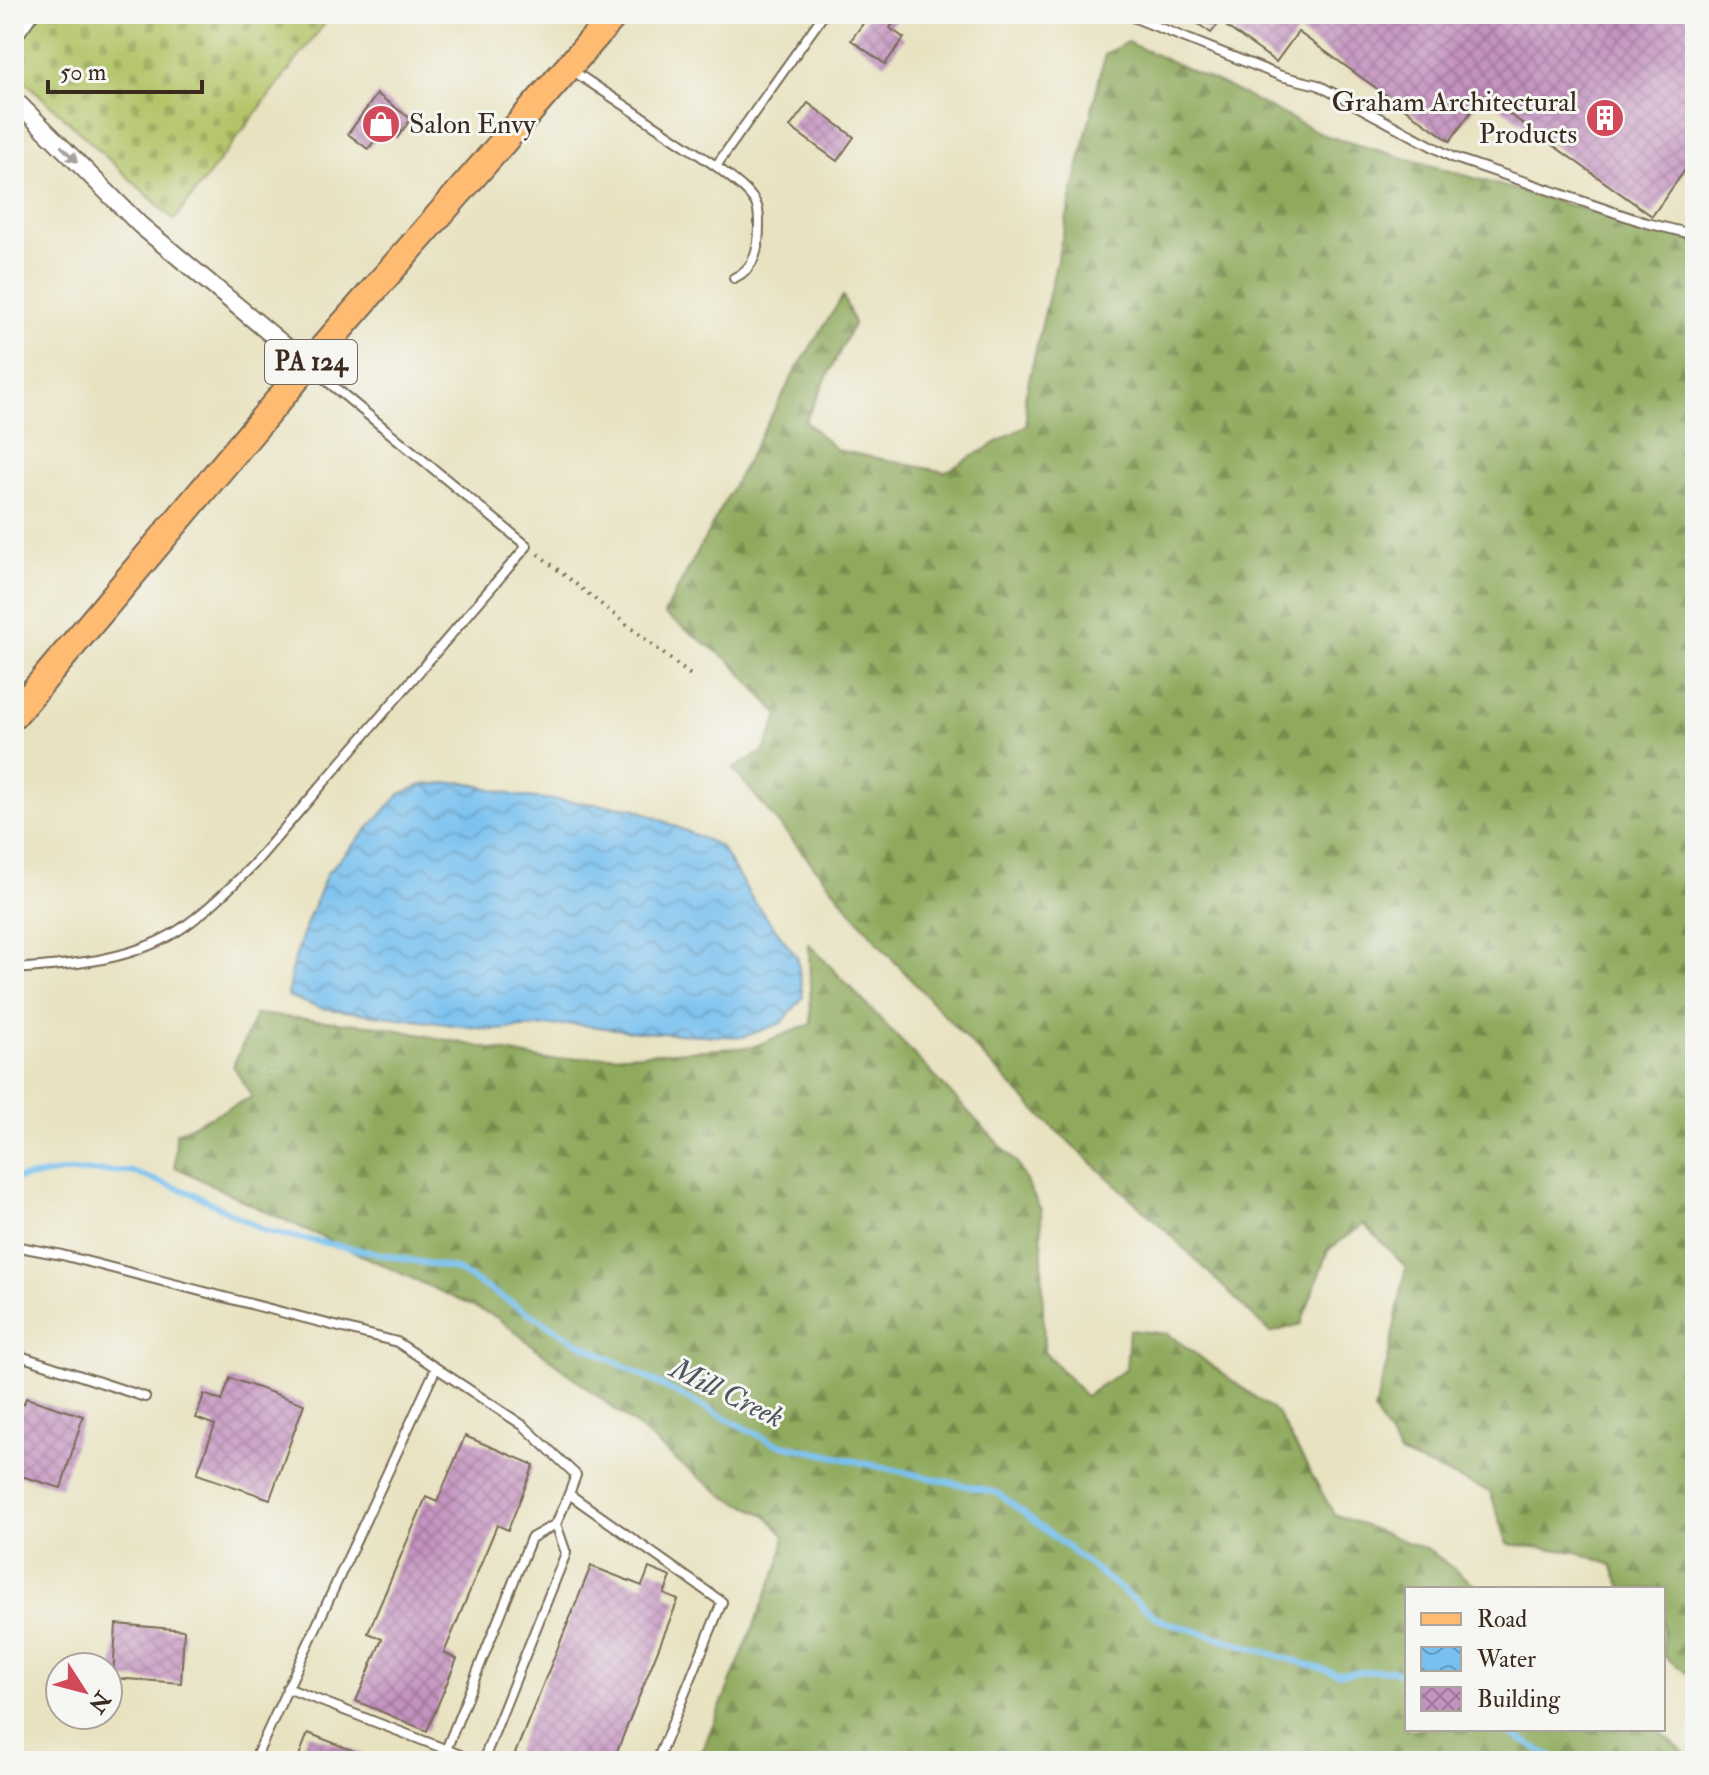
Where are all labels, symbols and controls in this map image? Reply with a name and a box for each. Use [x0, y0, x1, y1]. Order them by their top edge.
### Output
scale bar [48, 44, 202, 94]
text: 50 m [60, 57, 107, 88]
place label: Graham Architectural Products [1332, 85, 1577, 152]
building icon: Graham Architectural Products [1584, 97, 1626, 139]
shop icon: Salon Envy [360, 103, 402, 145]
place label: Salon Envy [409, 107, 536, 142]
one-way arrow [59, 144, 78, 163]
road number: PA 124 [265, 340, 357, 384]
water label: Mill Creek [663, 1349, 790, 1436]
legend [1405, 1587, 1665, 1731]
text: Road [1477, 1604, 1527, 1635]
text: Water [1476, 1644, 1536, 1675]
north arrow [44, 1651, 124, 1731]
text: Building [1477, 1684, 1561, 1715]
text: N [82, 1685, 117, 1719]

